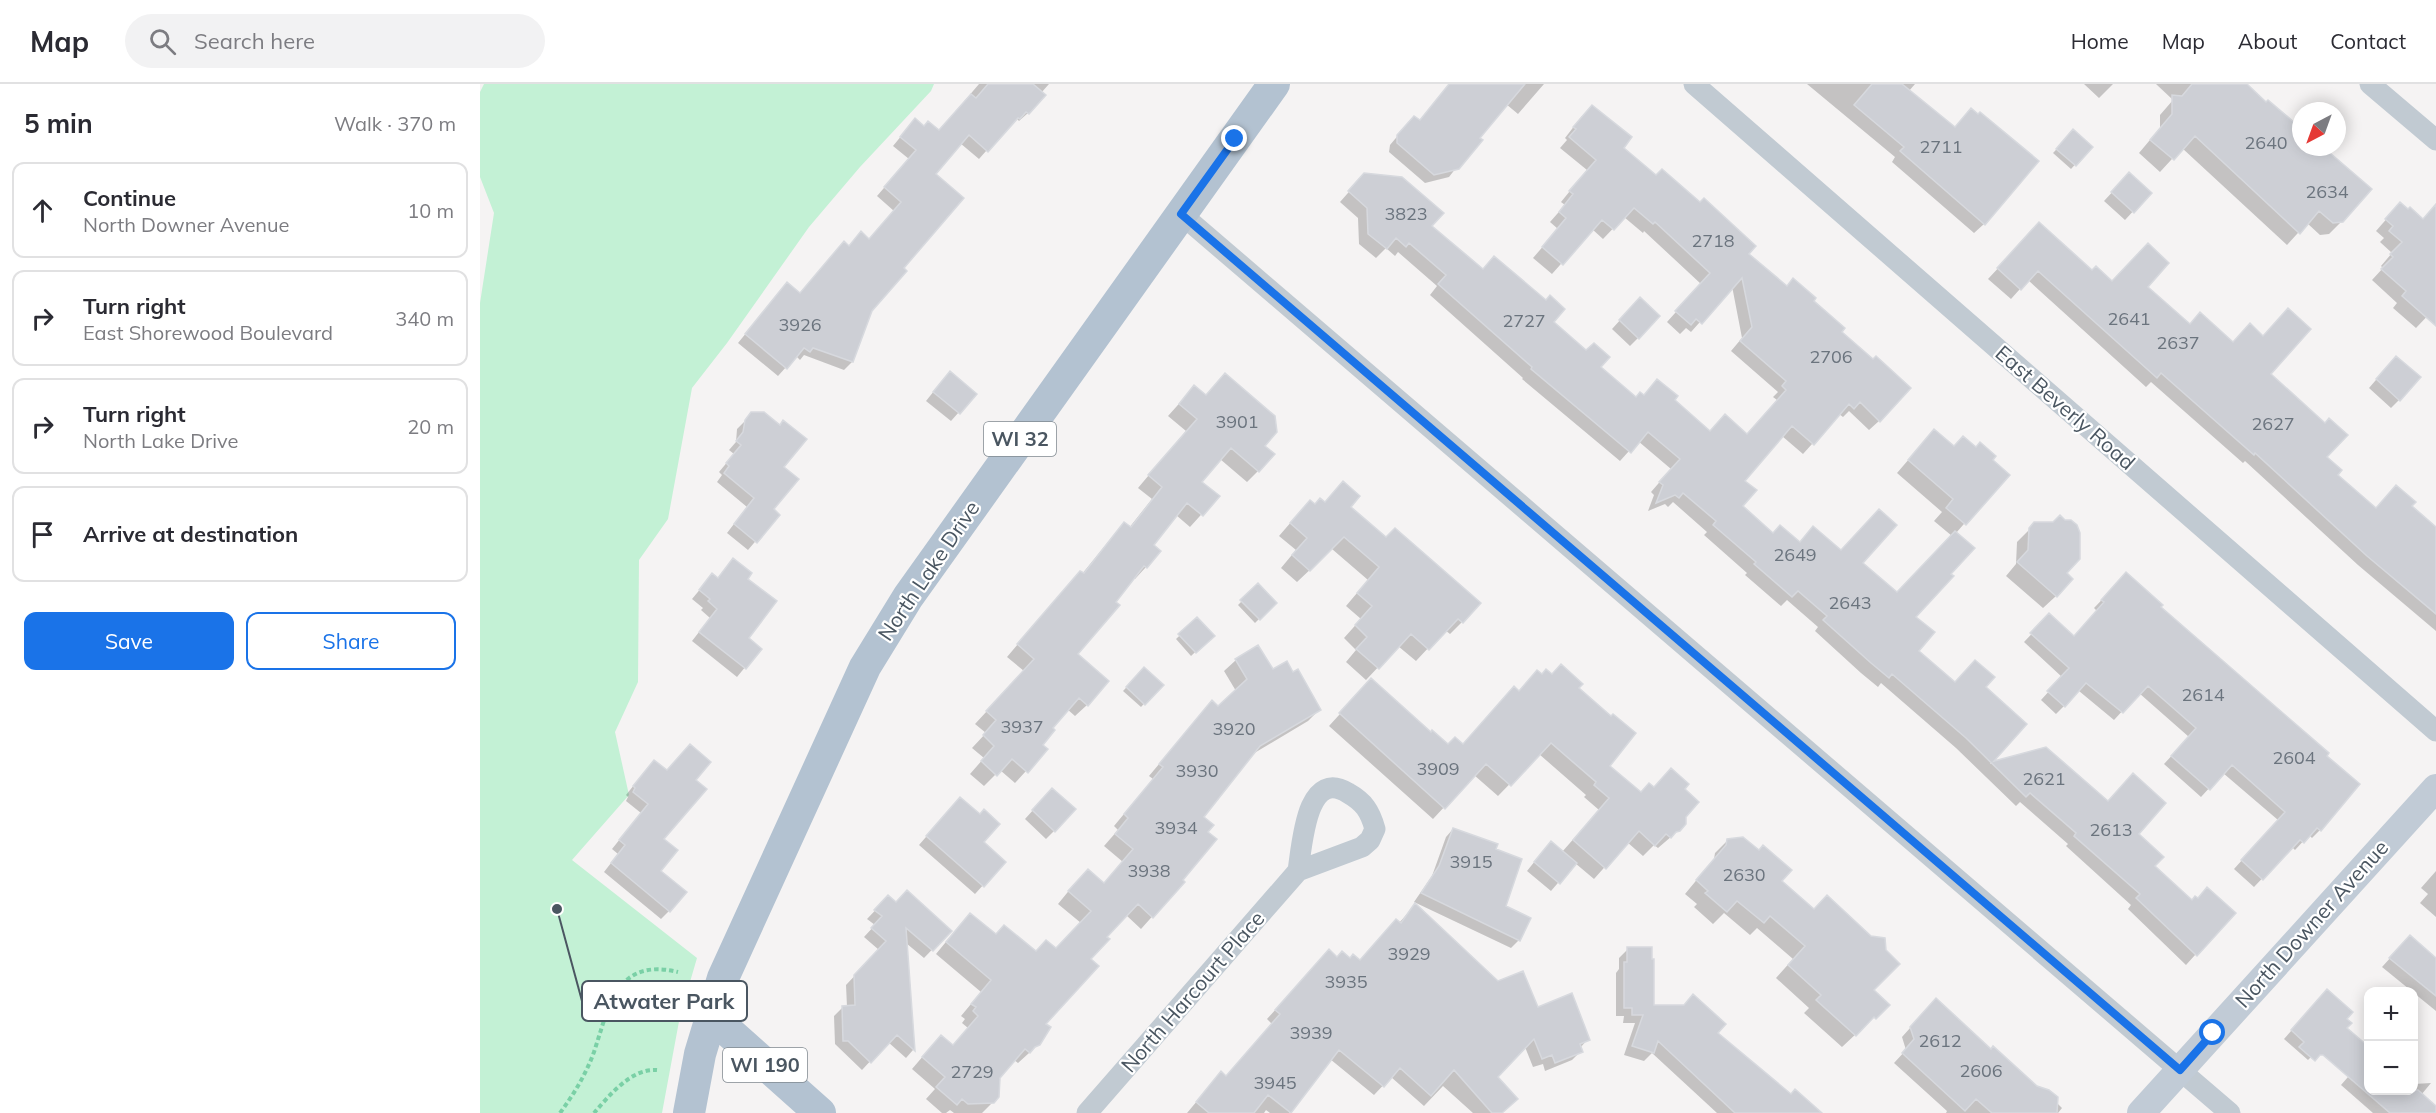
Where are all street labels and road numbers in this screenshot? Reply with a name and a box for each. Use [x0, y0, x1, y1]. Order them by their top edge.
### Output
street label: East Beverly Road [1990, 339, 2141, 475]
road number: WI 32 [984, 422, 1056, 456]
street label: North Lake Drive [872, 496, 985, 645]
street label: North Downer Avenue [2229, 834, 2393, 1013]
street label: North Harcourt Place [1115, 905, 1269, 1077]
road number: WI 190 [723, 1048, 807, 1082]

